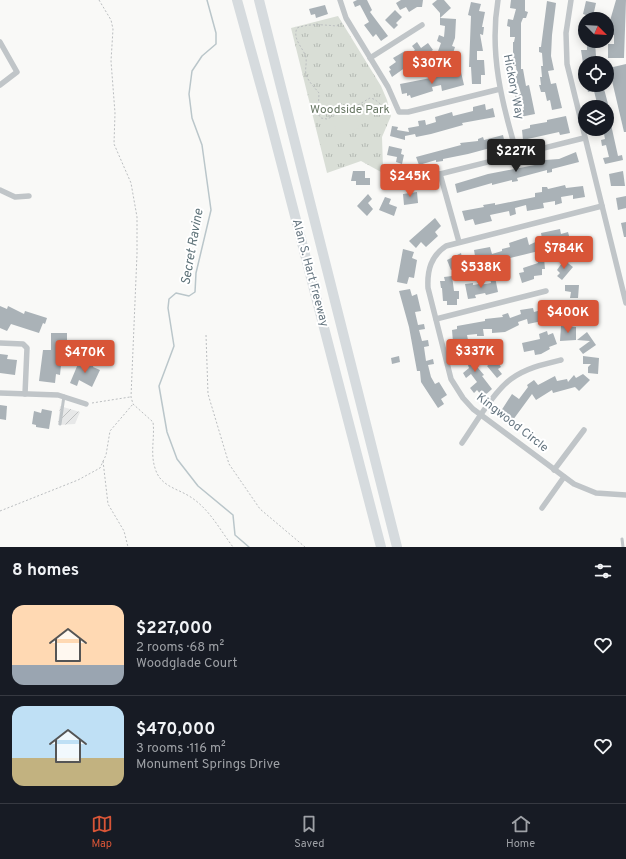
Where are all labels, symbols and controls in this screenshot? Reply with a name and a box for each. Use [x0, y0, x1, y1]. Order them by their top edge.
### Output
north arrow [578, 12, 614, 48]
map controls [578, 12, 614, 136]
pin: $307K [404, 51, 460, 85]
street label: Hickory Way [499, 53, 527, 121]
text: $307K [412, 56, 452, 72]
button: locate [578, 56, 614, 92]
button: layers [578, 100, 614, 136]
park label: Woodside Park [310, 102, 390, 118]
pin: $227K [488, 139, 544, 173]
text: $227K [496, 144, 536, 160]
pin: $245K [382, 164, 438, 198]
text: $245K [389, 169, 431, 185]
water label: Secret Ravine [178, 207, 208, 286]
street label: Alan S. Hart Freeway [288, 217, 332, 329]
pin: $784K [536, 236, 592, 270]
text: $784K [544, 241, 584, 257]
pin: $538K [453, 255, 509, 289]
text: $538K [461, 260, 501, 276]
pin: $400K [540, 300, 596, 334]
text: $400K [547, 305, 589, 321]
pin: $337K [447, 339, 503, 373]
pin: $470K [57, 340, 113, 374]
text: $337K [455, 344, 495, 360]
text: $470K [65, 345, 105, 361]
street label: Kingwood Circle [473, 390, 551, 456]
text: 8 homes [12, 560, 79, 582]
icon: filters [592, 560, 614, 582]
text: $227,000 [136, 618, 212, 640]
icon: home [44, 621, 92, 669]
icon: heart [592, 634, 614, 656]
text: 2 rooms · 68 m² [136, 640, 224, 656]
text: Woodglade Court [136, 656, 237, 672]
text: $470,000 [136, 719, 215, 741]
icon: home [44, 722, 92, 770]
icon: heart [592, 735, 614, 757]
text: 3 rooms · 116 m² [136, 741, 226, 757]
text: Monument Springs Drive [136, 757, 280, 773]
tab: Map [91, 813, 113, 851]
tab: Saved [294, 813, 325, 851]
tab: Home [506, 813, 535, 851]

